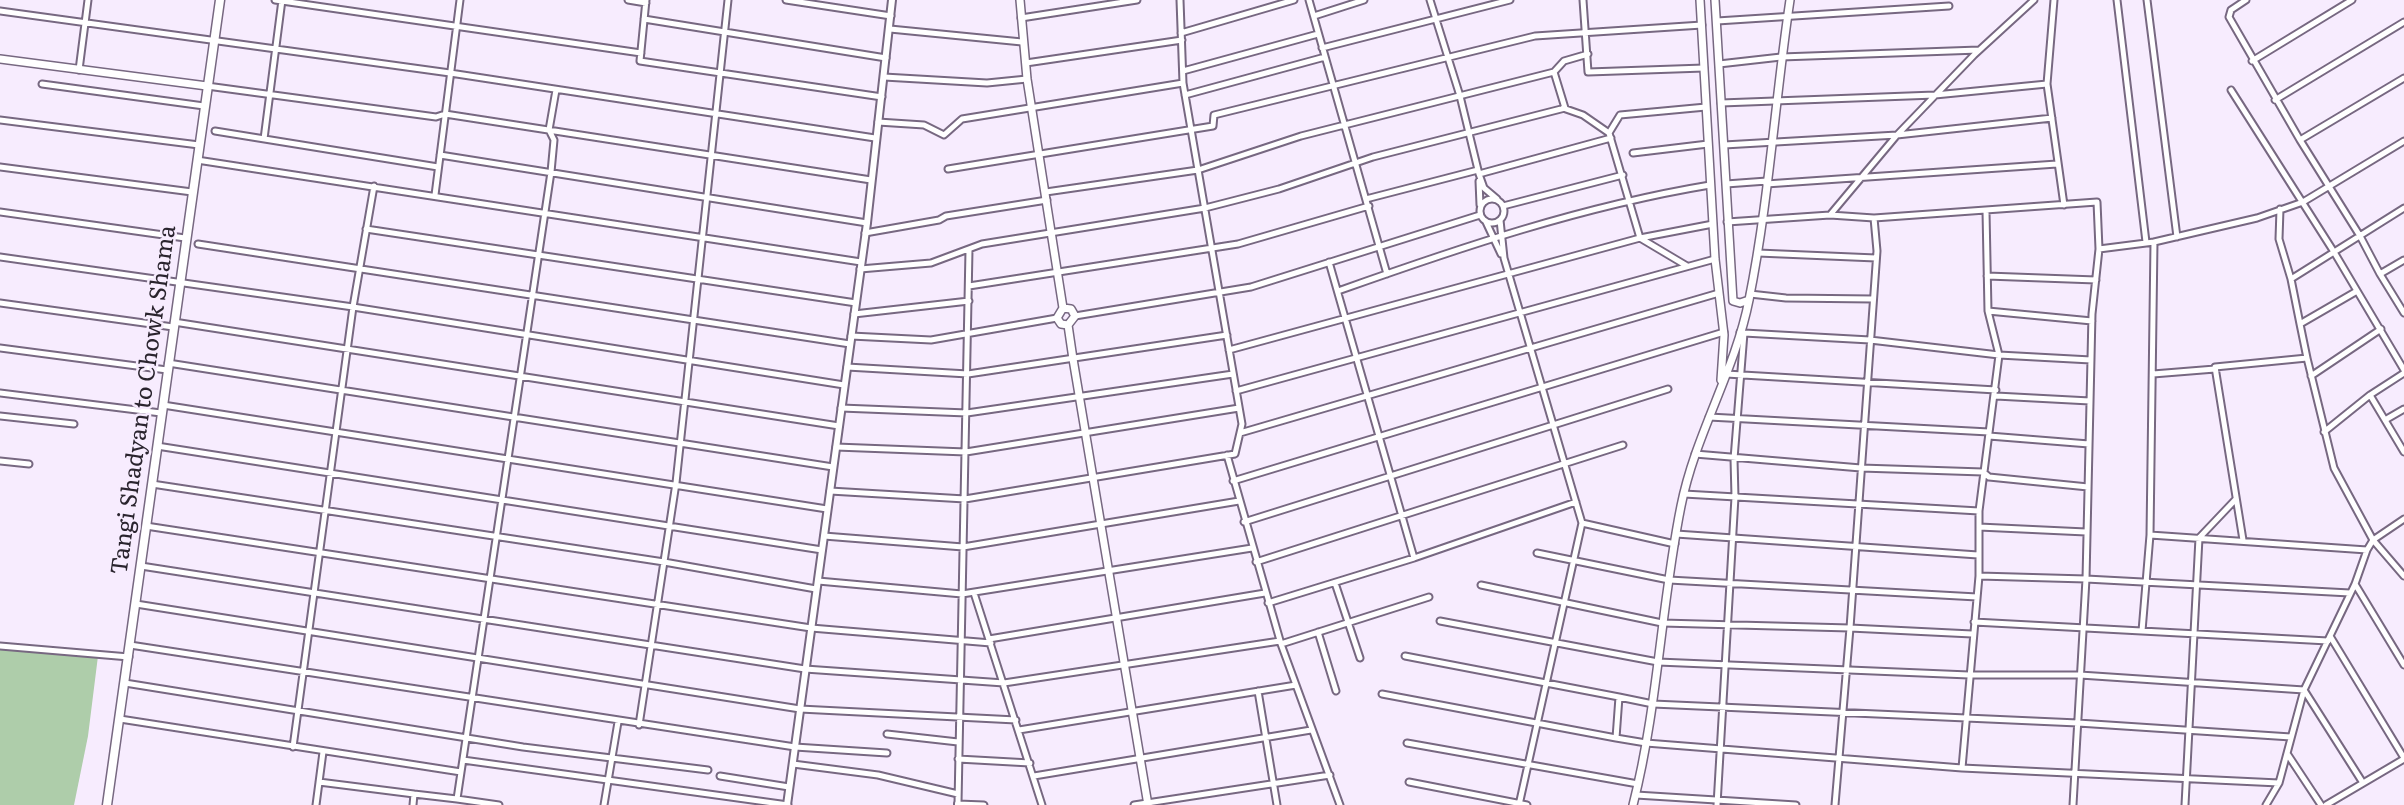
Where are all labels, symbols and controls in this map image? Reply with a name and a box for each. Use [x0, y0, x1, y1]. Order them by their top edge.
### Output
street label: Tangi Shadyan to Chowk Shama [106, 224, 182, 576]

